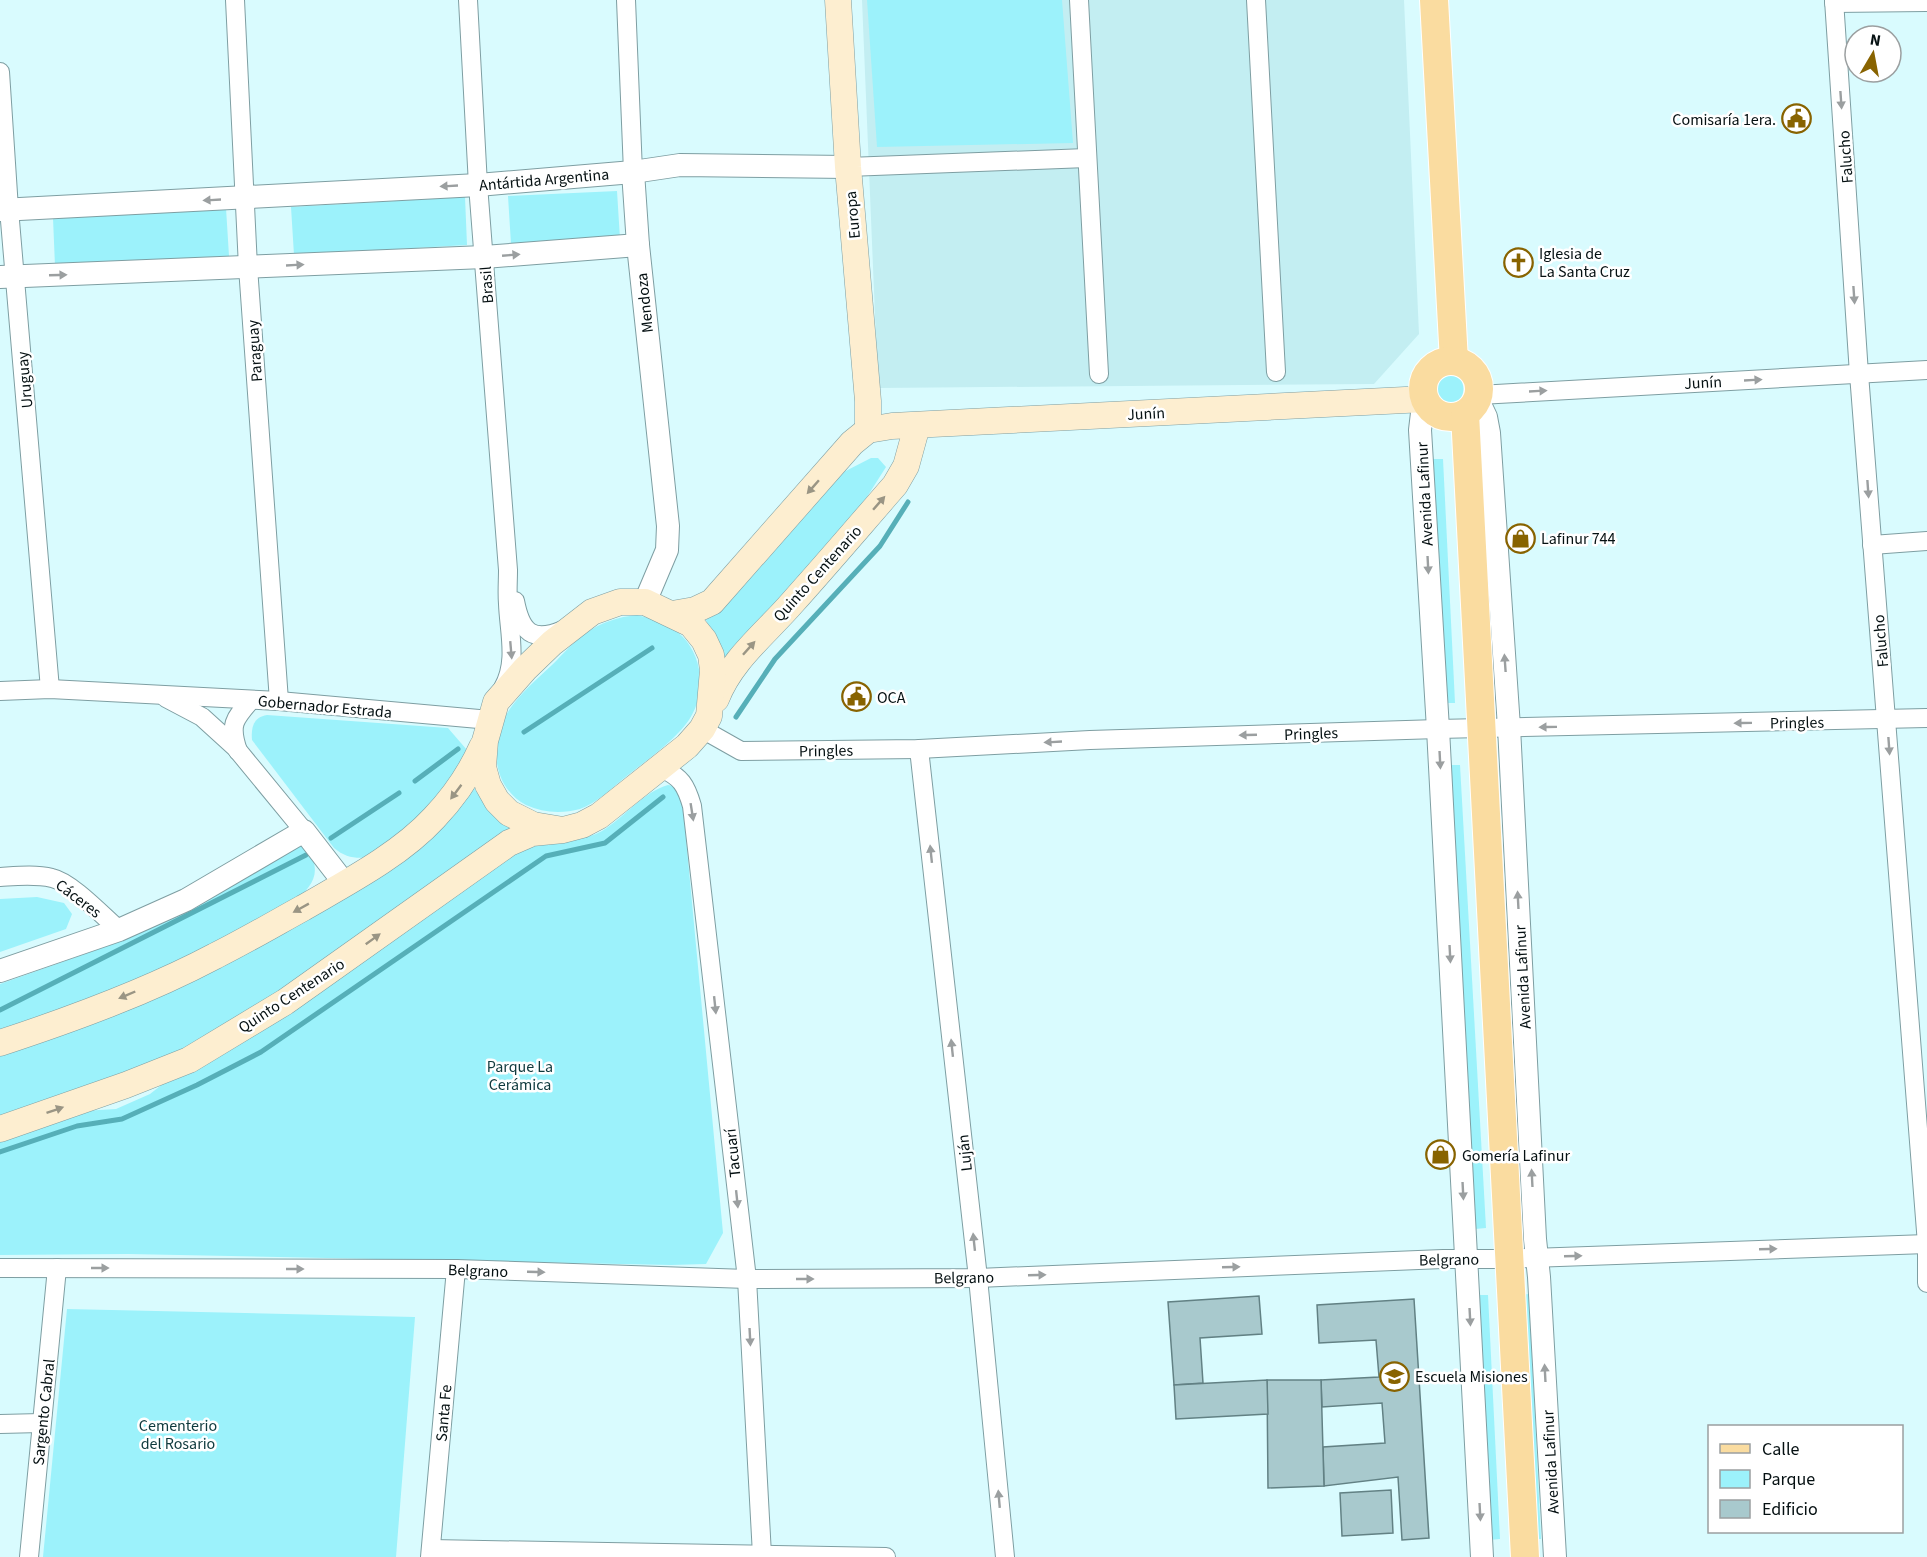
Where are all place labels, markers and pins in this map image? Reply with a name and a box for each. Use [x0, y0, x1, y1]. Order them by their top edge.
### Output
public building icon: Comisaría 1era. [1781, 103, 1813, 135]
place label: Comisaría 1era. [1672, 109, 1776, 131]
place label: Iglesia de La Santa Cruz [1539, 243, 1630, 283]
church icon: Iglesia de La Santa Cruz [1502, 246, 1534, 278]
shop icon: Lafinur 744 [1504, 522, 1536, 554]
place label: Lafinur 744 [1541, 528, 1616, 550]
public building icon: OCA [840, 681, 872, 713]
place label: OCA [877, 687, 906, 709]
shop icon: Gomería Lafinur [1425, 1139, 1457, 1171]
place label: Gomería Lafinur [1462, 1145, 1570, 1167]
school or university icon: Escuela Misiones [1378, 1360, 1410, 1392]
place label: Escuela Misiones [1415, 1366, 1528, 1388]

